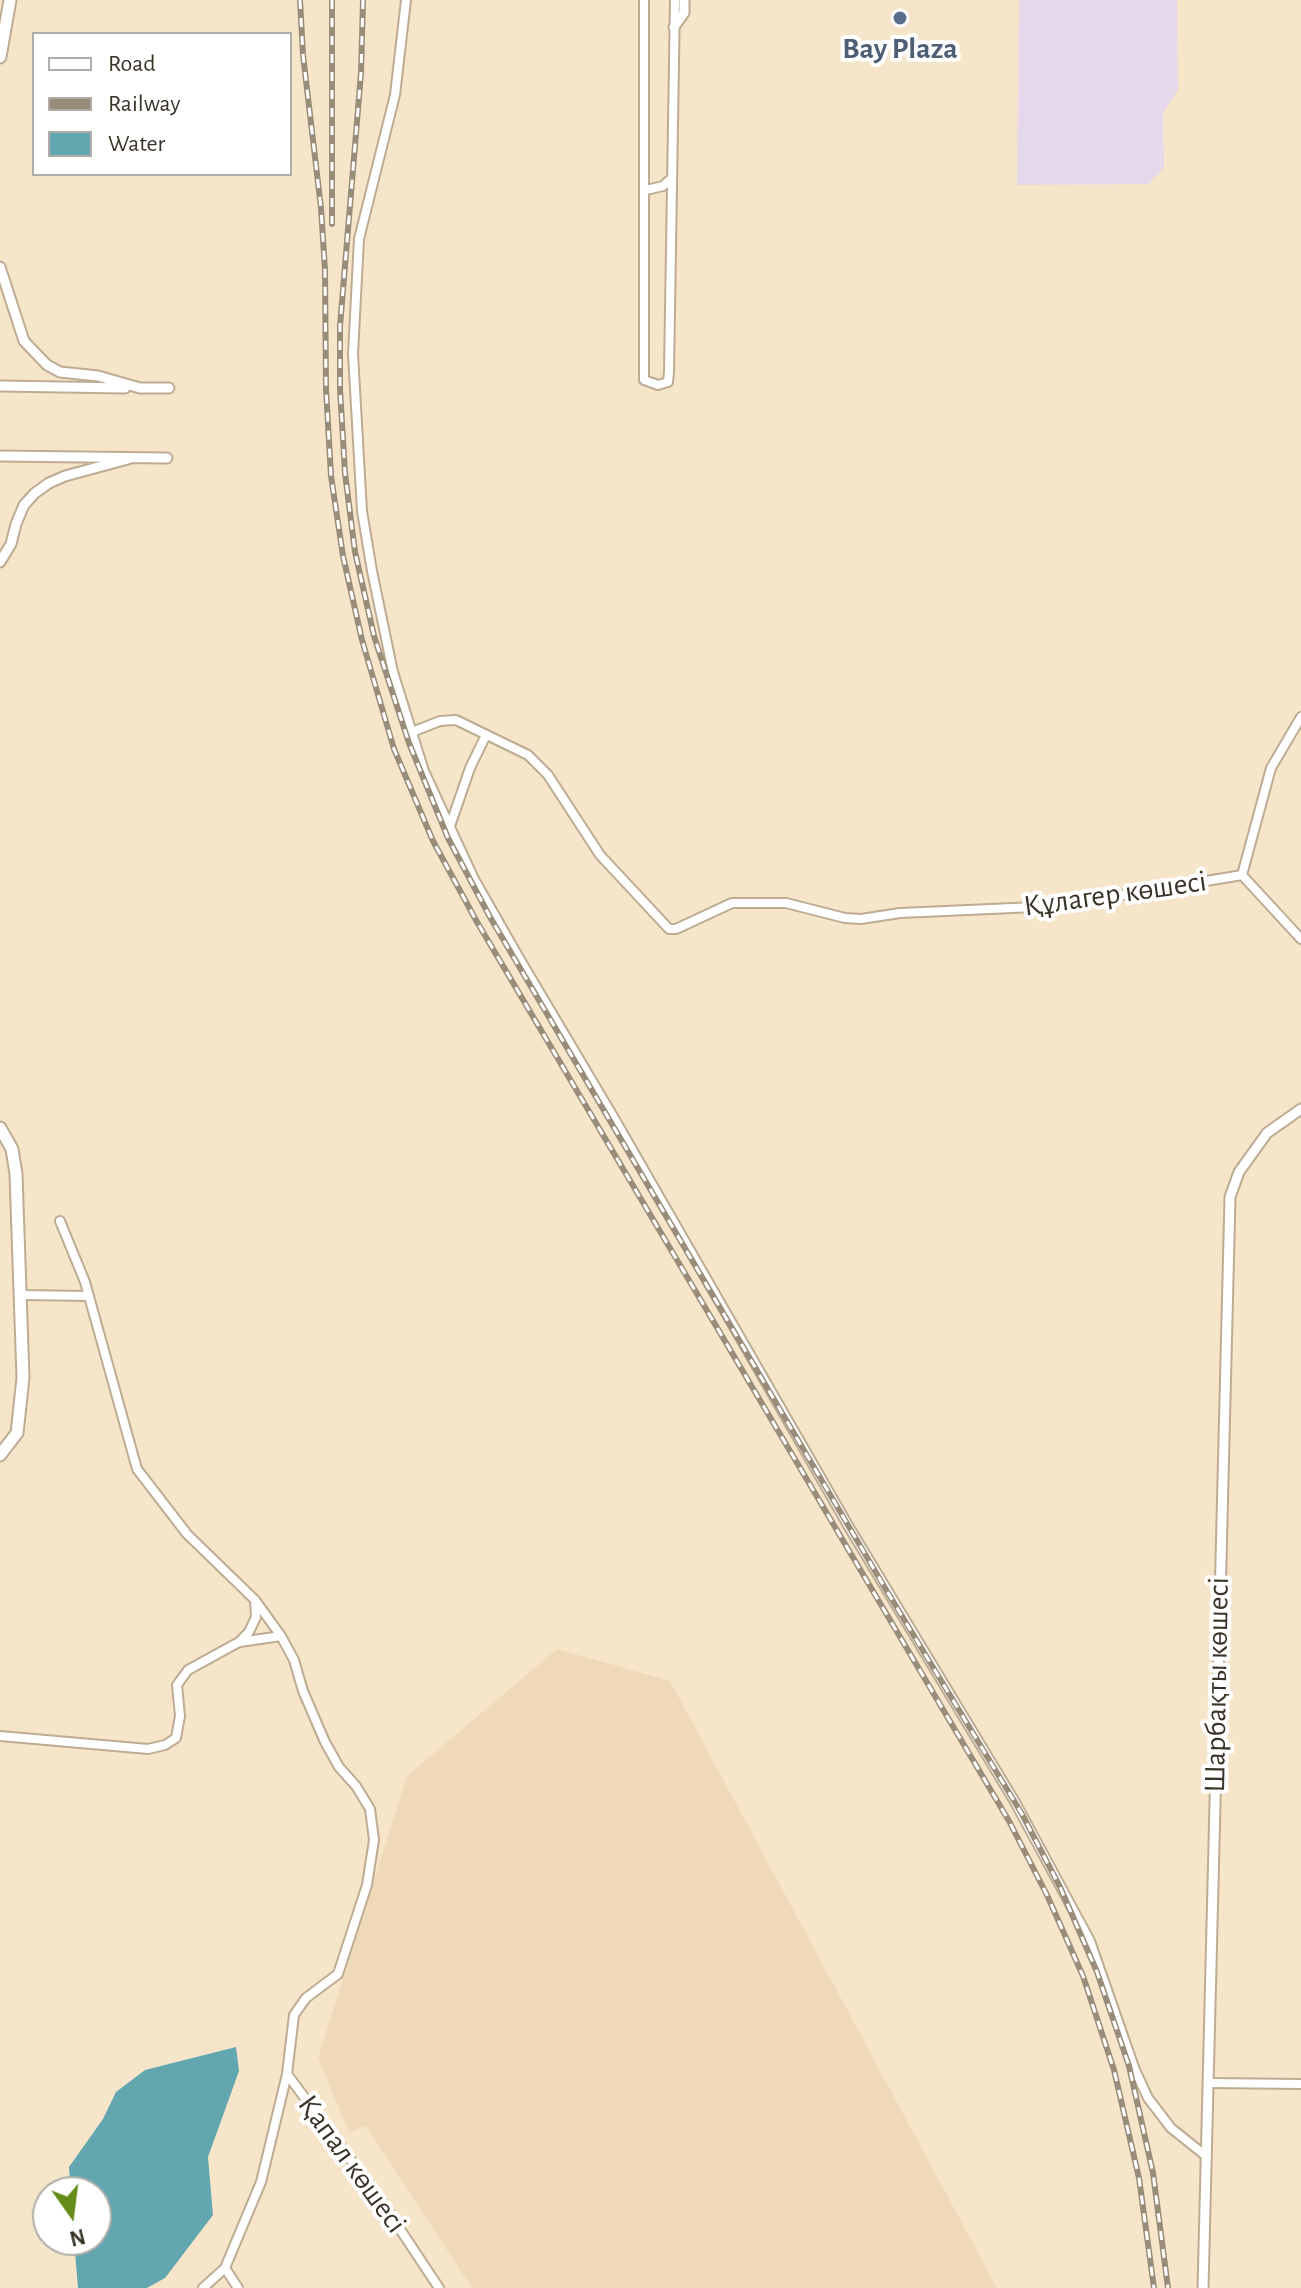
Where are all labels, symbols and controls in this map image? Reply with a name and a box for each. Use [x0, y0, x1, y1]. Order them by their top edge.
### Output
marker: Bay Plaza [891, 9, 909, 27]
place label: Bay Plaza [842, 31, 958, 67]
legend [32, 32, 292, 176]
text: Road [108, 52, 156, 76]
text: Railway [108, 92, 180, 116]
text: Water [108, 132, 165, 156]
street label: Құлагер көшесі [1021, 863, 1209, 925]
street label: Шарбақты көшесі [1197, 1577, 1237, 1793]
street label: Қапал көшесі [290, 2088, 414, 2240]
north arrow [32, 2176, 112, 2256]
text: N [67, 2225, 87, 2250]

